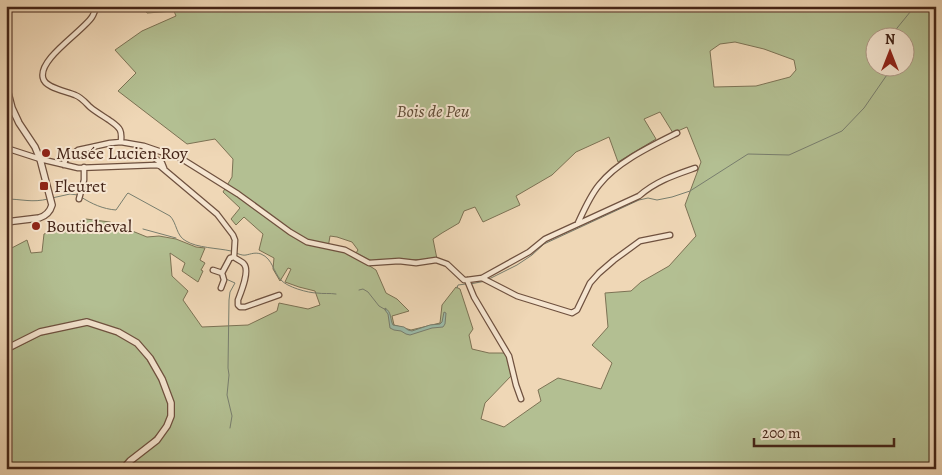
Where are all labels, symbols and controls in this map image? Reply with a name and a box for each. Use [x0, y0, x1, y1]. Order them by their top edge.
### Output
north arrow [864, 28, 914, 78]
text: N [885, 30, 895, 49]
park label: Bois de Peu [396, 99, 470, 123]
place label: Musée Lucien Roy [56, 141, 189, 165]
marker: Musée Lucien Roy [40, 147, 52, 159]
place label: Fleuret [54, 174, 106, 198]
marker: Fleuret [38, 180, 50, 192]
place label: Bouticheval [46, 214, 133, 238]
marker: Bouticheval [30, 220, 42, 232]
scale bar [754, 415, 894, 447]
text: 200 m [762, 423, 801, 443]

